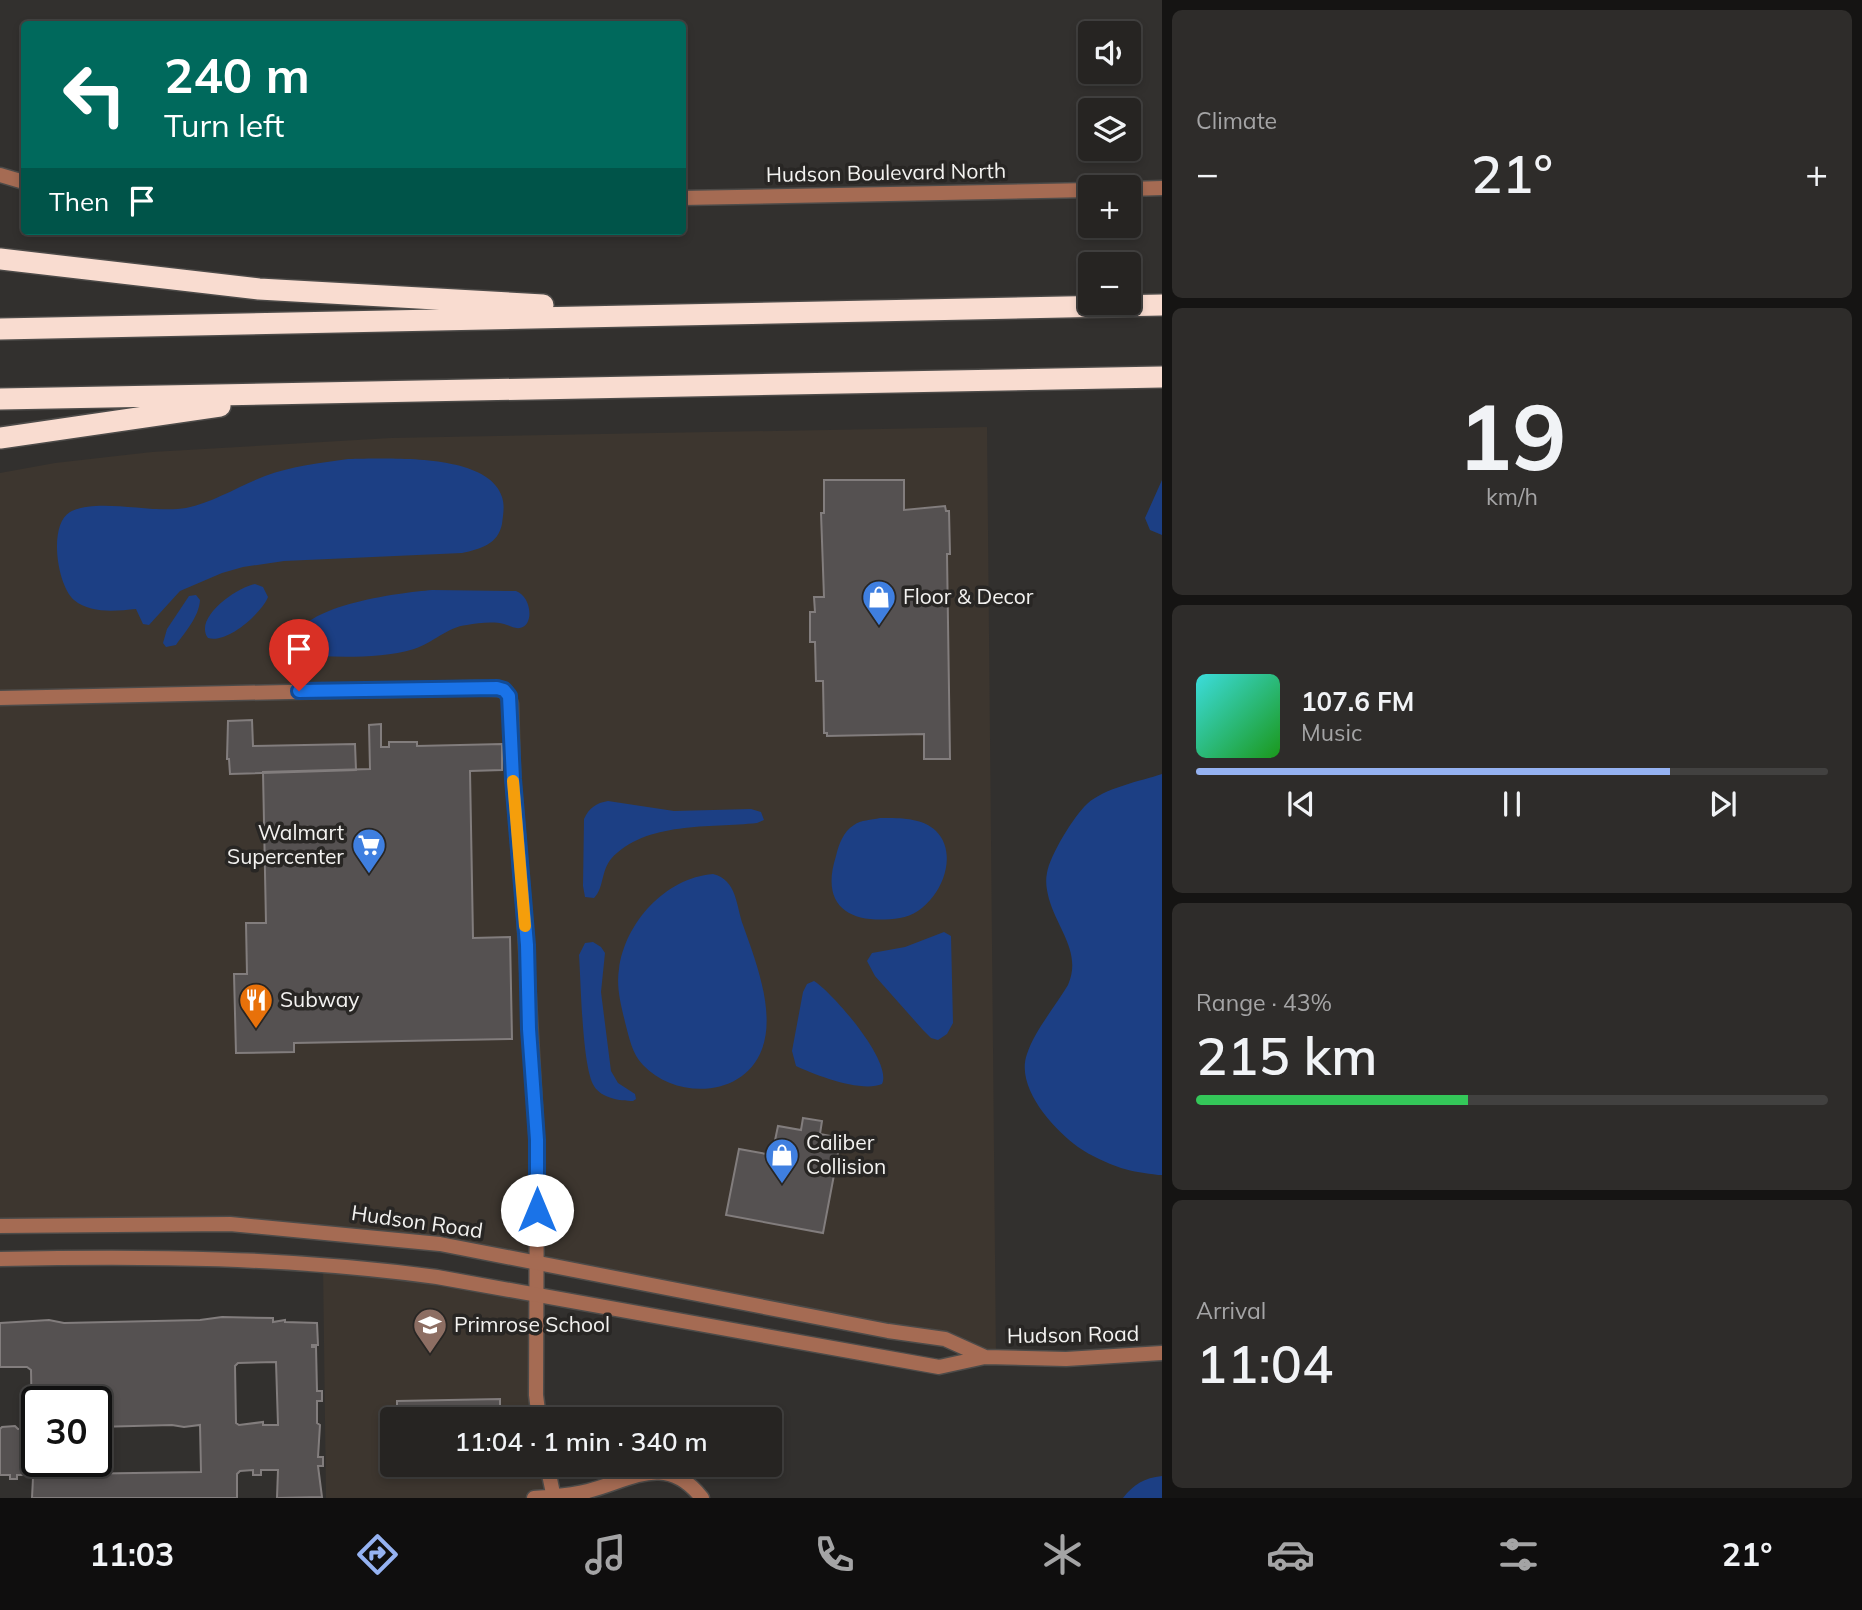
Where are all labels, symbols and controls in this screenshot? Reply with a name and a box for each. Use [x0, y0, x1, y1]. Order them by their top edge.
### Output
map controls [1078, 21, 1141, 315]
button: sound [1078, 21, 1141, 84]
text: 240 m [164, 44, 310, 105]
icon: left [49, 49, 140, 140]
button: layers [1078, 98, 1141, 161]
text: Turn left [164, 105, 284, 145]
text: Climate [1196, 106, 1277, 135]
text: 21° [1471, 141, 1553, 206]
text: − [1196, 149, 1219, 197]
text: + [1805, 149, 1828, 197]
street label: Hudson Boulevard North [766, 157, 1006, 187]
button: + [1078, 175, 1141, 238]
icon: arrive [123, 182, 161, 220]
text: Then [49, 185, 109, 218]
button: − [1078, 252, 1141, 315]
text: 19 [1457, 379, 1567, 493]
text: km/h [1486, 482, 1538, 511]
shop icon: Floor & Decor [860, 578, 898, 627]
place label: Floor & Decor [903, 583, 1034, 609]
pin [269, 619, 329, 691]
icon: arrive [280, 630, 318, 668]
text: 107.6 FM [1301, 685, 1414, 718]
text: Music [1301, 718, 1362, 747]
icon: previous [1282, 785, 1320, 823]
icon: pause [1493, 785, 1531, 823]
icon: next [1704, 785, 1742, 823]
place label: Walmart Supercenter [227, 819, 344, 869]
supermarket icon: Walmart Supercenter [350, 826, 388, 875]
restaurant icon: Subway [237, 981, 275, 1030]
place label: Subway [280, 986, 359, 1012]
text: Range · 43% [1196, 988, 1332, 1017]
text: 215 km [1196, 1023, 1377, 1088]
place label: Caliber Collision [806, 1129, 886, 1179]
shop icon: Caliber Collision [763, 1136, 801, 1185]
position arrow [500, 1173, 574, 1247]
street label: Hudson Road [350, 1199, 485, 1243]
text: Arrival [1196, 1296, 1266, 1325]
school or university icon: Primrose School [411, 1306, 449, 1355]
place label: Primrose School [454, 1311, 610, 1337]
street label: Hudson Road [1007, 1320, 1139, 1348]
text: 11:04 [1196, 1331, 1333, 1396]
speed limit sign: 30 [21, 1386, 112, 1477]
text: 11:04 · 1 min · 340 m [454, 1425, 708, 1458]
icon: directions [353, 1530, 402, 1579]
icon: music [581, 1530, 630, 1579]
icon: phone [810, 1530, 859, 1579]
icon: climate [1038, 1530, 1087, 1579]
icon: car [1266, 1530, 1315, 1579]
icon: filters [1494, 1530, 1543, 1579]
text: 11:03 [90, 1534, 174, 1574]
text: 21° [1722, 1534, 1772, 1574]

